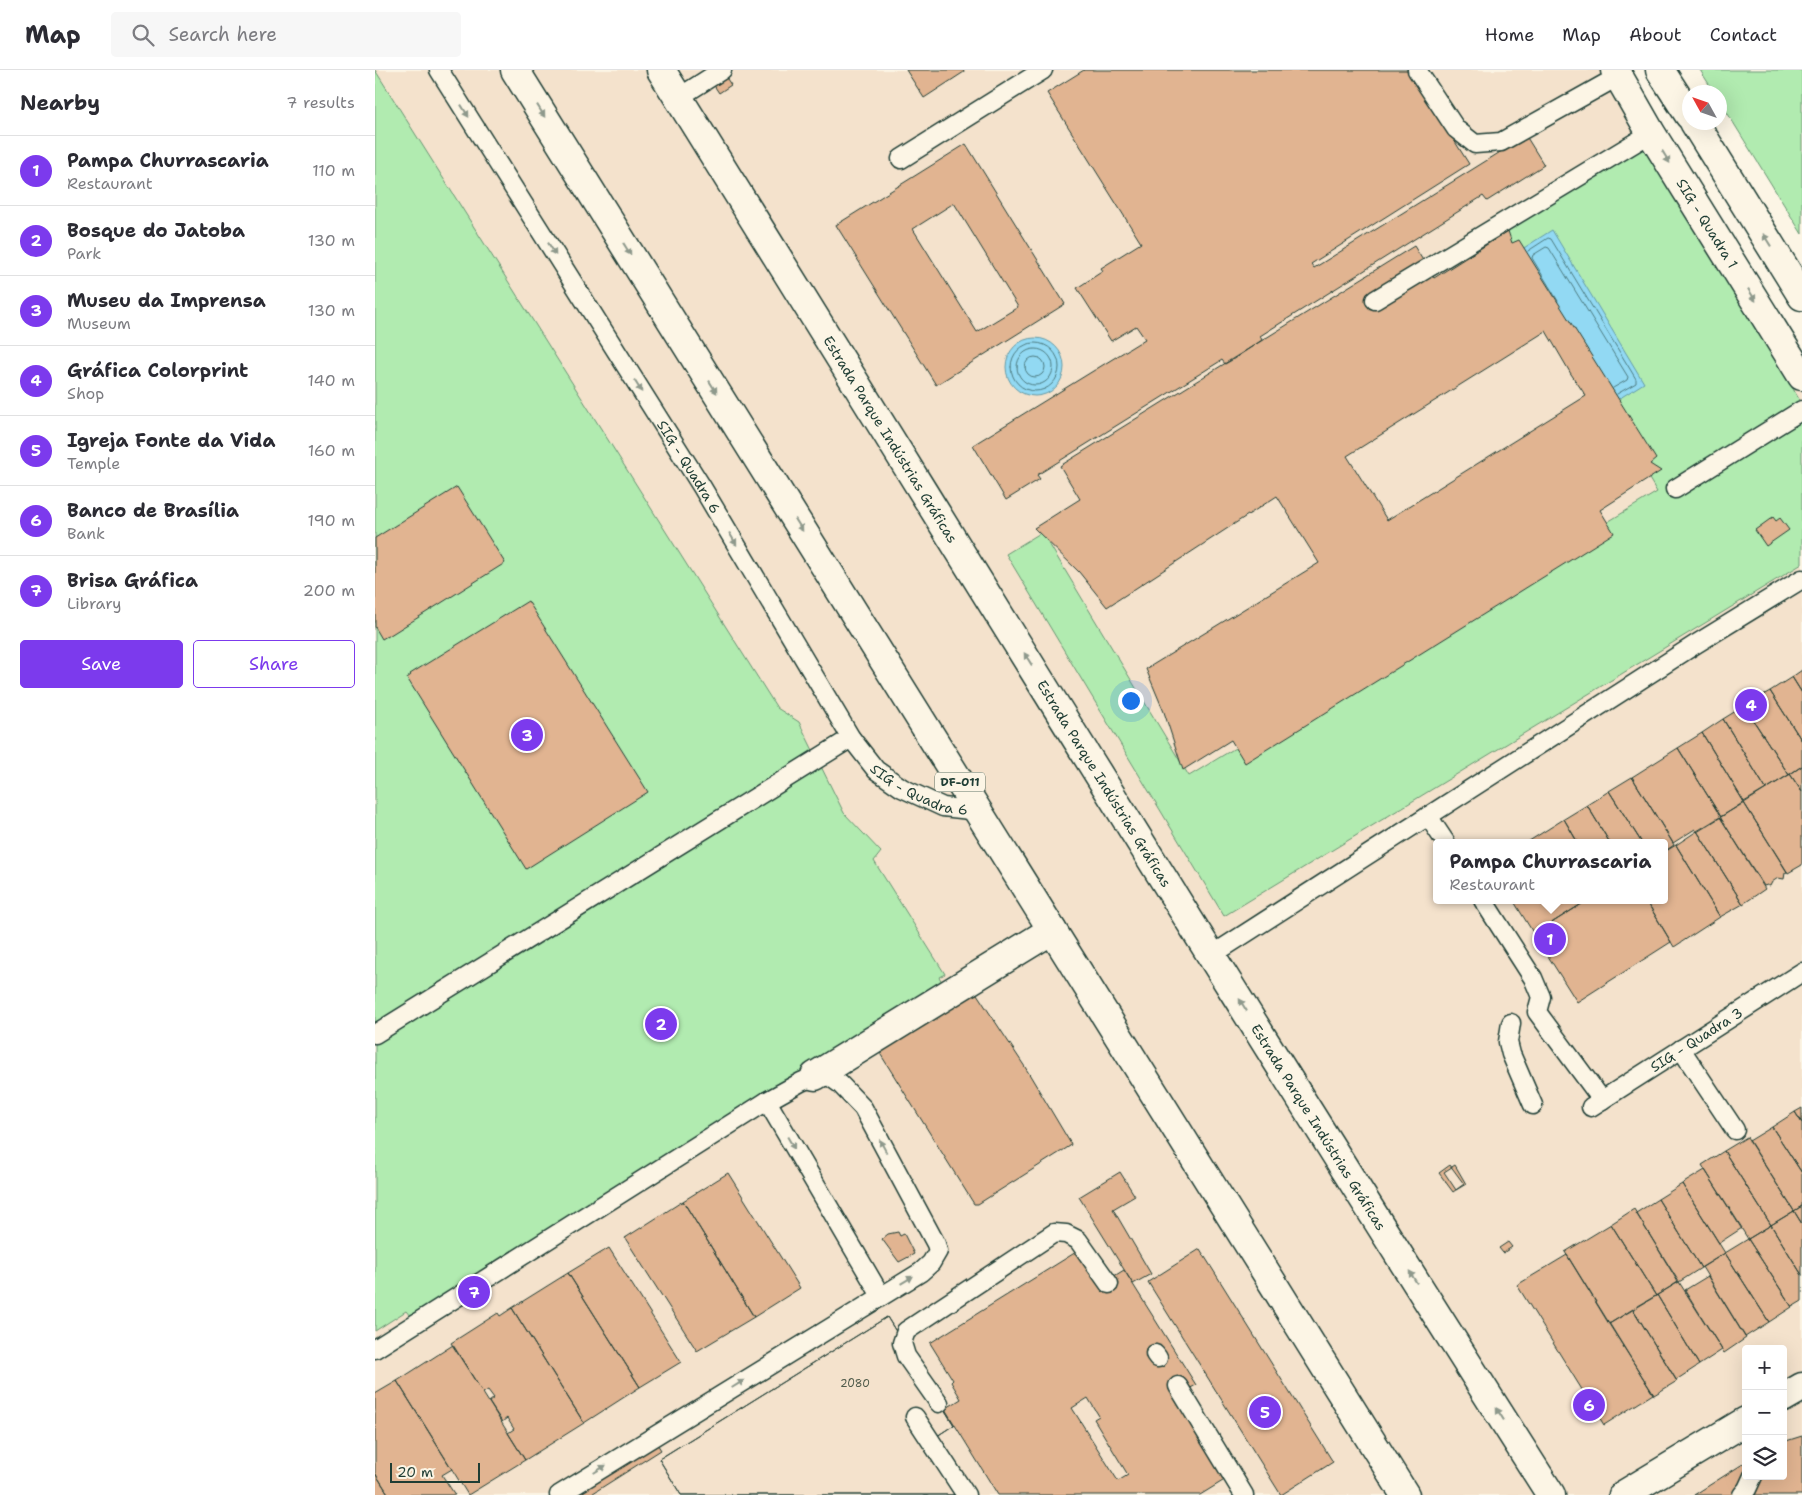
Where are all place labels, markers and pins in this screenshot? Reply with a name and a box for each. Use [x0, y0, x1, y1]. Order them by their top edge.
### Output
pin: 4 [1735, 686, 1767, 724]
pin: 3 [511, 716, 543, 754]
pin: 1 [1534, 920, 1566, 958]
pin: 2 [645, 1005, 677, 1043]
pin: 7 [458, 1273, 490, 1311]
pin: 6 [1573, 1386, 1605, 1424]
pin: 5 [1249, 1393, 1281, 1431]

